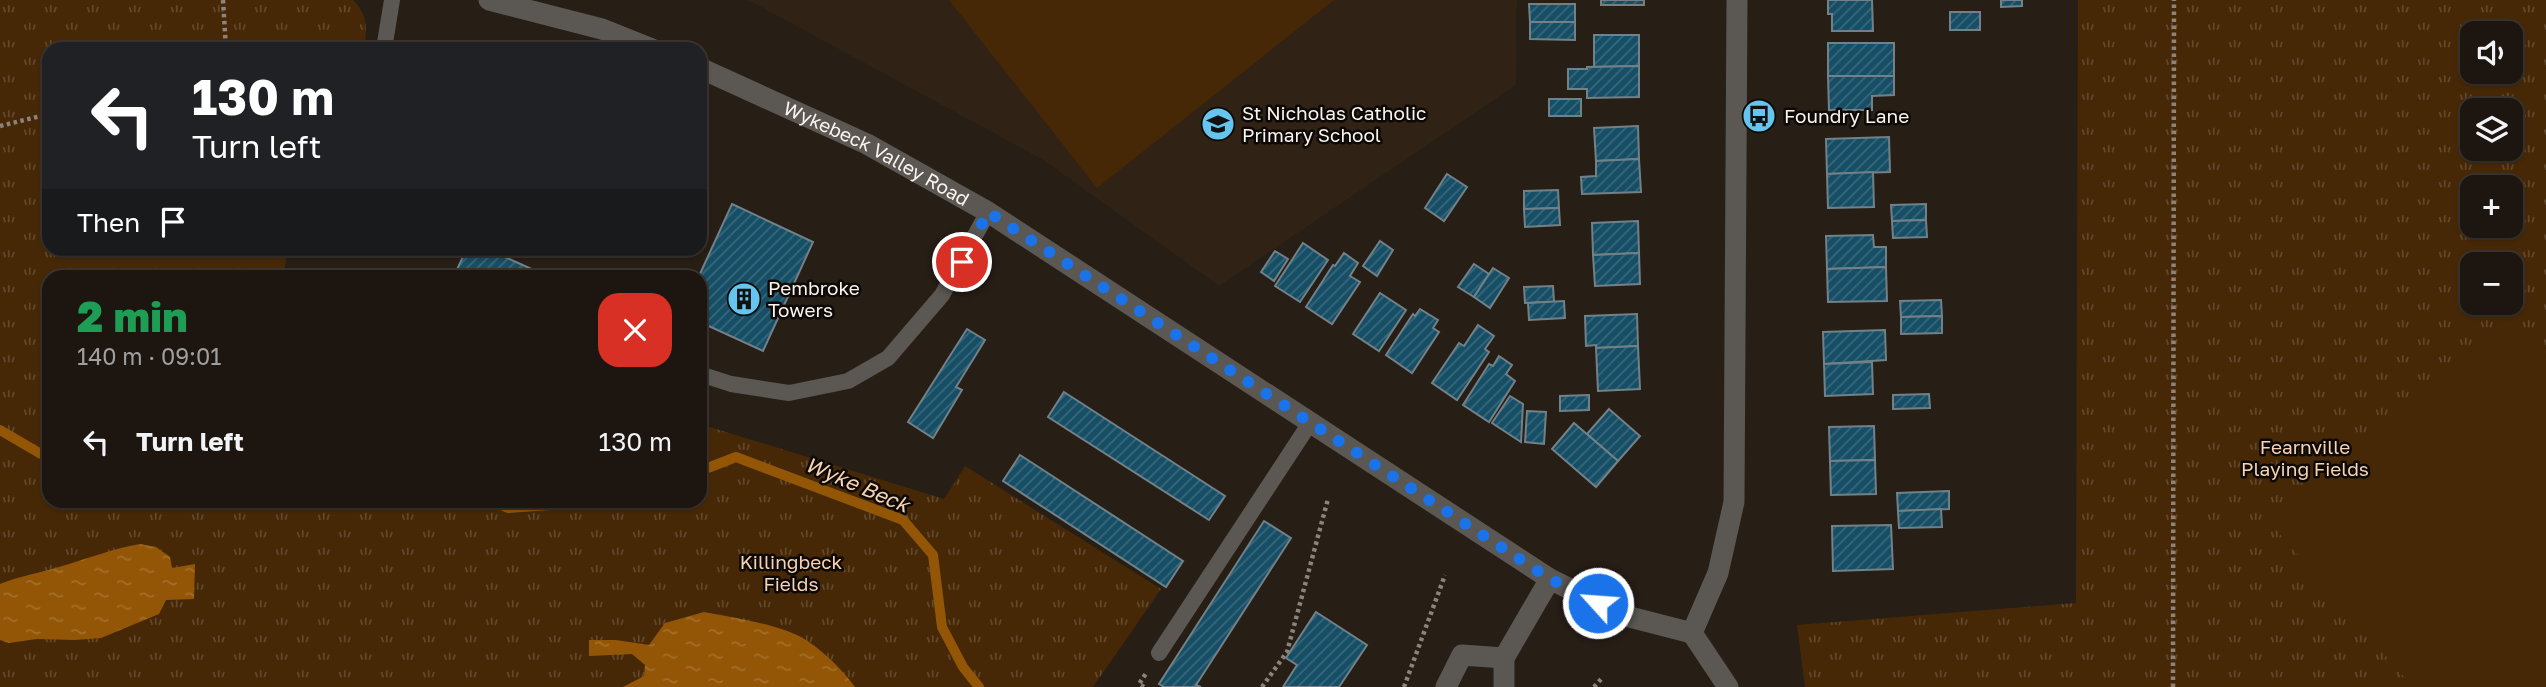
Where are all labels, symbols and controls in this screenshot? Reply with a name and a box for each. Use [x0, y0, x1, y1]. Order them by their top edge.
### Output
map controls [2460, 21, 2523, 315]
button: sound [2460, 21, 2523, 84]
text: 130 m [192, 67, 334, 126]
icon: left [77, 70, 168, 161]
street label: Wykebeck Valley Road [780, 96, 974, 210]
bus stop icon: Foundry Lane [1740, 97, 1778, 135]
button: layers [2460, 98, 2523, 161]
place label: St Nicholas Catholic Primary School [1242, 101, 1426, 146]
place label: Foundry Lane [1784, 104, 1909, 127]
school or university icon: St Nicholas Catholic Primary School [1199, 105, 1237, 143]
text: Turn left [192, 127, 321, 165]
button: + [2460, 175, 2523, 238]
icon: arrive [154, 203, 192, 241]
text: Then [77, 207, 140, 238]
pin [932, 232, 992, 292]
icon: arrive [943, 243, 981, 281]
button: − [2460, 252, 2523, 315]
place label: Pembroke Towers [768, 276, 860, 321]
building icon: Pembroke Towers [725, 280, 763, 318]
text: 2 min [77, 291, 188, 341]
button: close [598, 293, 672, 367]
text: 140 m · 09:01 [77, 342, 221, 370]
icon: left [77, 423, 115, 461]
text: Turn left [136, 426, 244, 457]
text: 130 m [599, 426, 672, 457]
park label: Fearnville Playing Fields [2241, 435, 2369, 480]
water label: Wyke Beck [802, 451, 915, 518]
park label: Killingbeck Fields [740, 550, 843, 595]
position arrow [1561, 566, 1635, 640]

